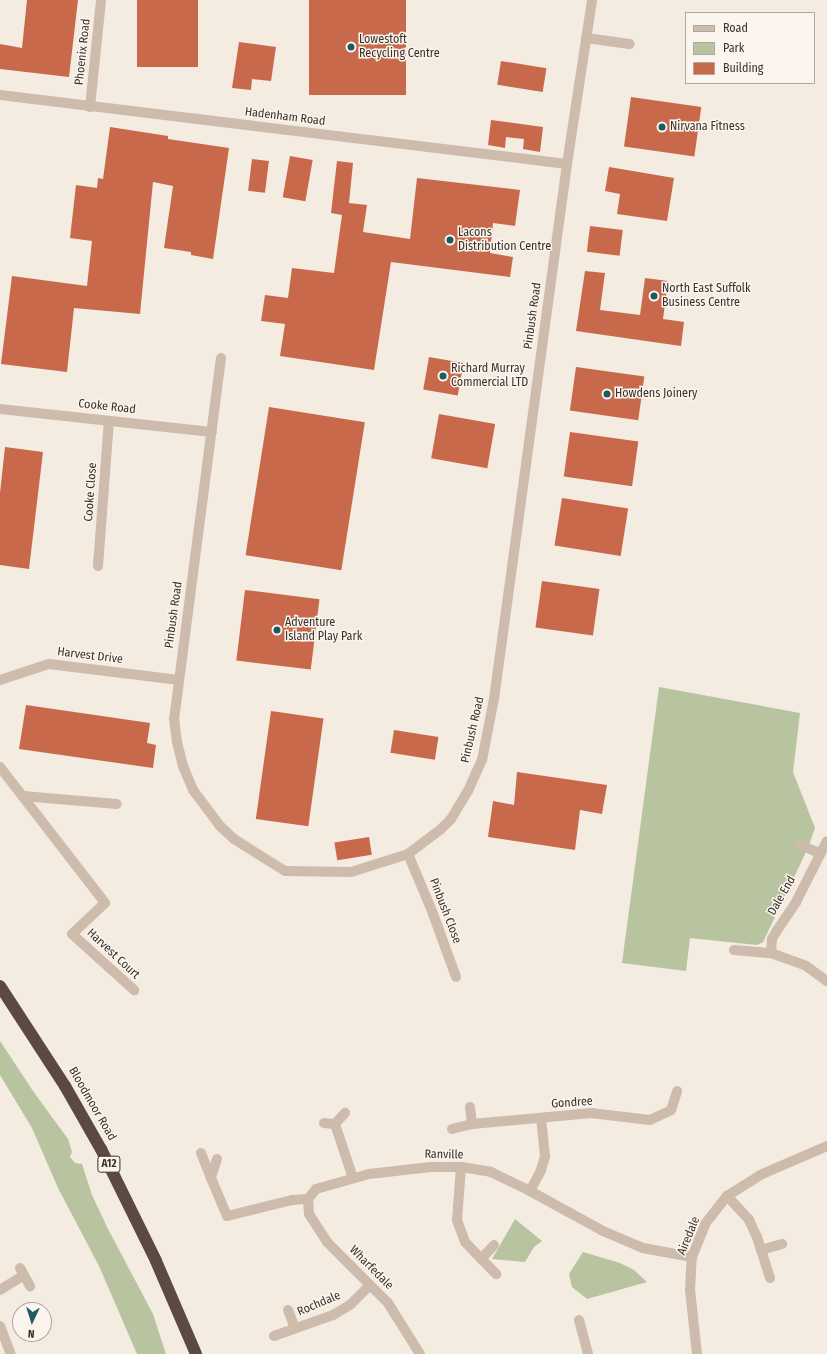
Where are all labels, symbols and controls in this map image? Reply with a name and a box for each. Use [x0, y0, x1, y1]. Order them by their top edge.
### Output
legend [685, 12, 815, 84]
street label: Phoenix Road [72, 18, 94, 86]
text: Road [723, 21, 748, 35]
place label: Lowestoft Recycling Centre [359, 33, 440, 61]
text: Park [723, 41, 744, 55]
marker: Lowestoft Recycling Centre [346, 42, 356, 52]
text: Building [723, 61, 763, 75]
street label: Hadenham Road [244, 105, 326, 129]
place label: Nirvana Fitness [670, 120, 745, 134]
marker: Nirvana Fitness [657, 122, 667, 132]
place label: Lacons Distribution Centre [458, 226, 551, 254]
marker: Lacons Distribution Centre [445, 235, 455, 245]
street label: Pinbush Road [521, 282, 545, 350]
place label: North East Suffolk Business Centre [662, 282, 751, 310]
marker: North East Suffolk Business Centre [649, 291, 659, 301]
place label: Richard Murray Commercial LTD [451, 362, 528, 390]
marker: Richard Murray Commercial LTD [438, 371, 448, 381]
place label: Howdens Joinery [615, 387, 697, 401]
marker: Howdens Joinery [602, 389, 612, 399]
street label: Cooke Road [78, 397, 136, 417]
street label: Cooke Close [82, 462, 100, 522]
street label: Pinbush Road [162, 581, 186, 649]
place label: Adventure Island Play Park [285, 616, 362, 644]
marker: Adventure Island Play Park [272, 625, 282, 635]
street label: Harvest Drive [56, 645, 124, 667]
street label: Pinbush Road [458, 696, 488, 764]
street label: Dale End [765, 874, 799, 918]
street label: Pinbush Close [426, 876, 464, 946]
street label: Harvest Court [84, 926, 142, 982]
street label: Bloodmoor Road [65, 1065, 119, 1143]
street label: Gondree [551, 1094, 593, 1112]
street label: Ranville [424, 1147, 464, 1163]
road number: A12 [97, 1155, 121, 1173]
street label: Airedale [675, 1215, 703, 1257]
street label: Wharfedale [346, 1243, 396, 1293]
street label: Rochdale [295, 1289, 343, 1319]
north arrow [12, 1302, 52, 1342]
text: N [27, 1327, 35, 1340]

